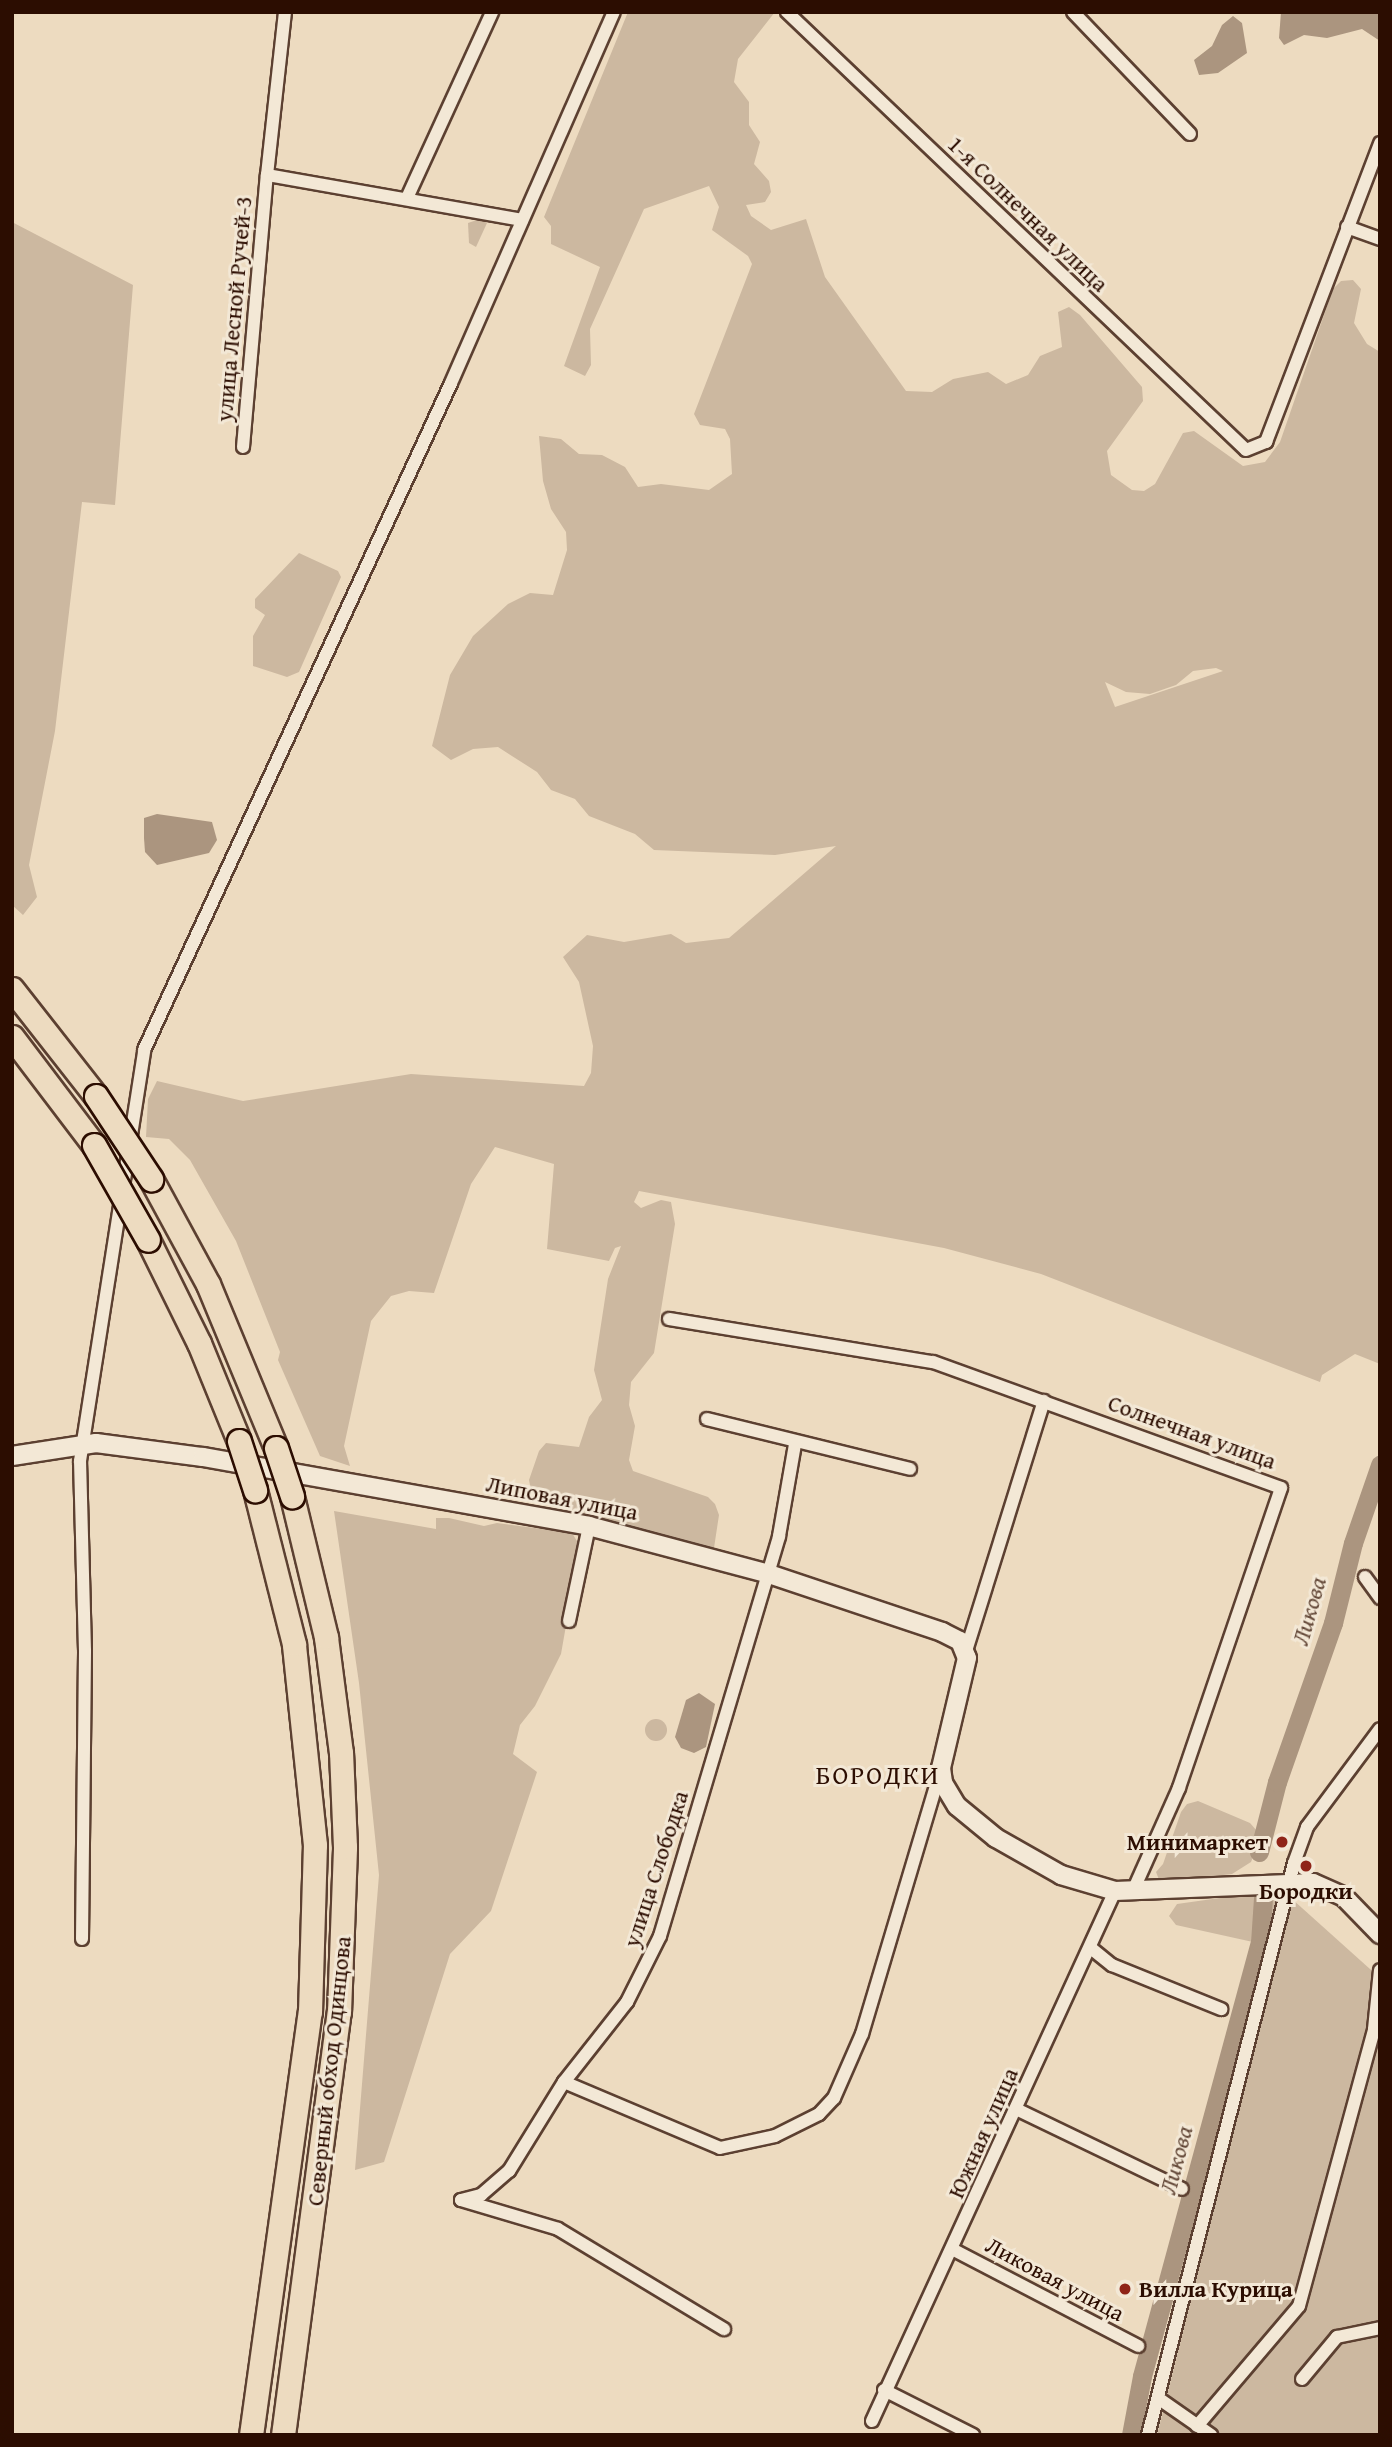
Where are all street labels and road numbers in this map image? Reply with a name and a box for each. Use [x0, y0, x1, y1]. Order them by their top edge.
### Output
street label: 1-я Солнечная улица [942, 130, 1114, 298]
street label: улица Лесной Ручей-3 [210, 195, 258, 423]
street label: Солнечная улица [1104, 1389, 1280, 1475]
street label: Липовая улица [484, 1470, 640, 1526]
street label: улица Слободка [618, 1787, 694, 1951]
street label: Северный обход Одинцова [301, 1935, 357, 2207]
street label: Южная улица [942, 2064, 1024, 2202]
street label: Ликовая улица [981, 2231, 1129, 2327]

